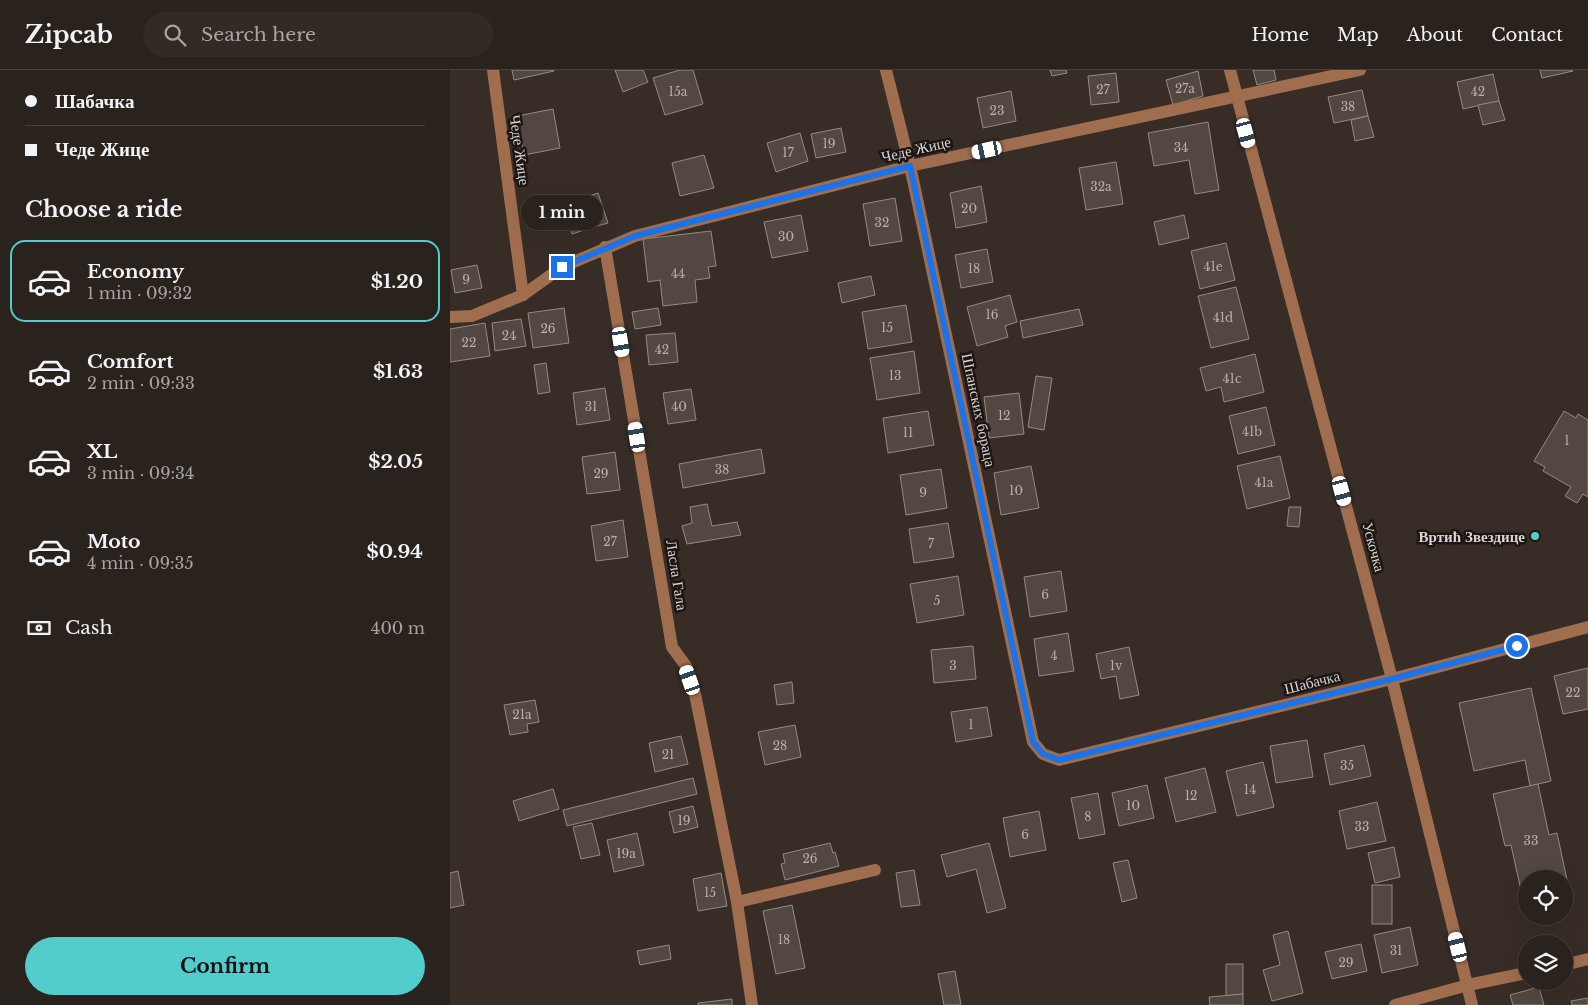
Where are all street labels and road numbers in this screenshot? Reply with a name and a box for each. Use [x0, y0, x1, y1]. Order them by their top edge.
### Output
street label: Чеде Жице [506, 114, 534, 187]
street label: Чеде Жице [879, 132, 953, 166]
street label: Шпанских бораца [958, 351, 1000, 469]
street label: Ускочка [1358, 520, 1390, 574]
street label: Ласла Гала [662, 538, 692, 612]
street label: Шабачка [1282, 666, 1342, 698]

